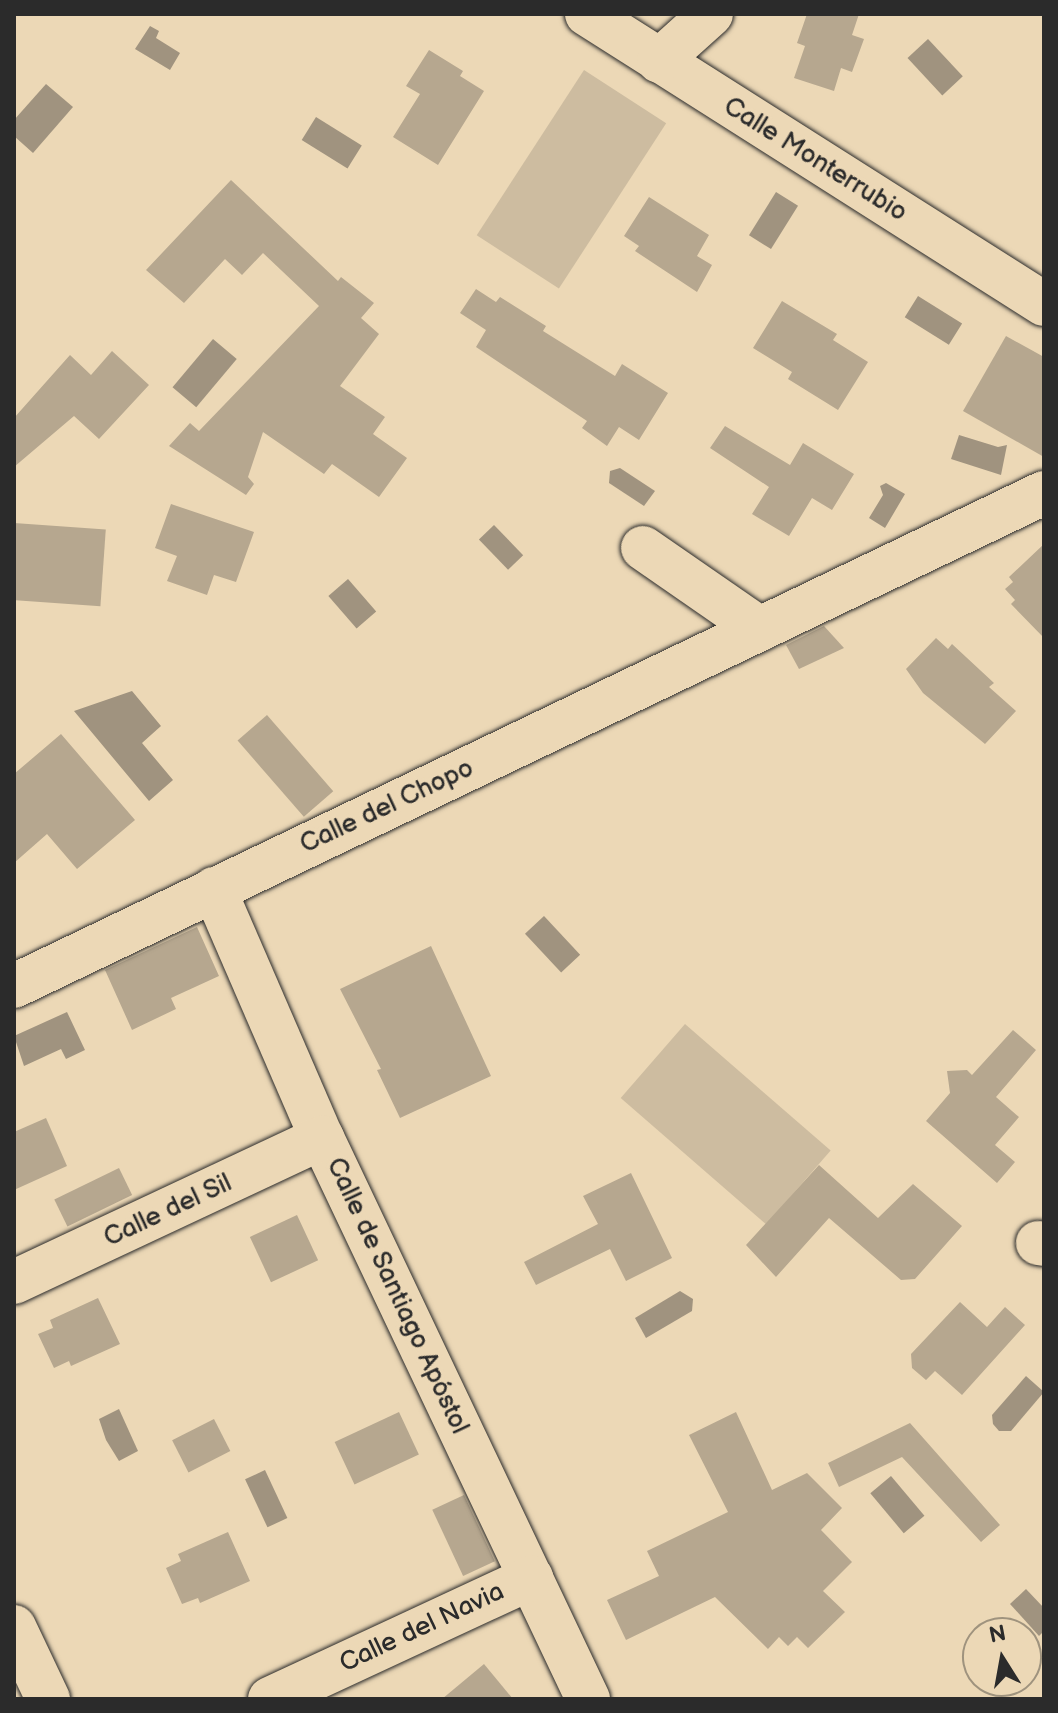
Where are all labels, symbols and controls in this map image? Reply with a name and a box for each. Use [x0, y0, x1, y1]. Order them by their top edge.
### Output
street label: Calle Monterrubio [718, 91, 912, 229]
street label: Calle del Chopo [295, 753, 479, 861]
street label: Calle de Santiago Apóstol [319, 1153, 475, 1439]
street label: Calle del Sil [99, 1168, 237, 1254]
street label: Calle del Navia [335, 1576, 509, 1680]
north arrow [962, 1617, 1042, 1697]
text: N [987, 1620, 1008, 1650]

